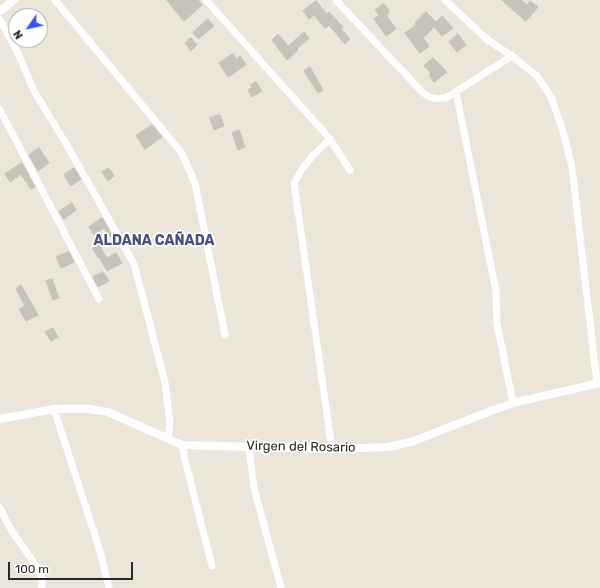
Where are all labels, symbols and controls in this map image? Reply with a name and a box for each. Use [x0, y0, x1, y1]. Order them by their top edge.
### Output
north arrow [8, 8, 48, 48]
text: N [11, 28, 26, 41]
district label: ALDANA CAÑADA [94, 233, 214, 249]
street label: Virgen del Rosario [246, 438, 356, 456]
scale bar [10, 554, 135, 580]
text: 100 m [15, 562, 49, 576]

